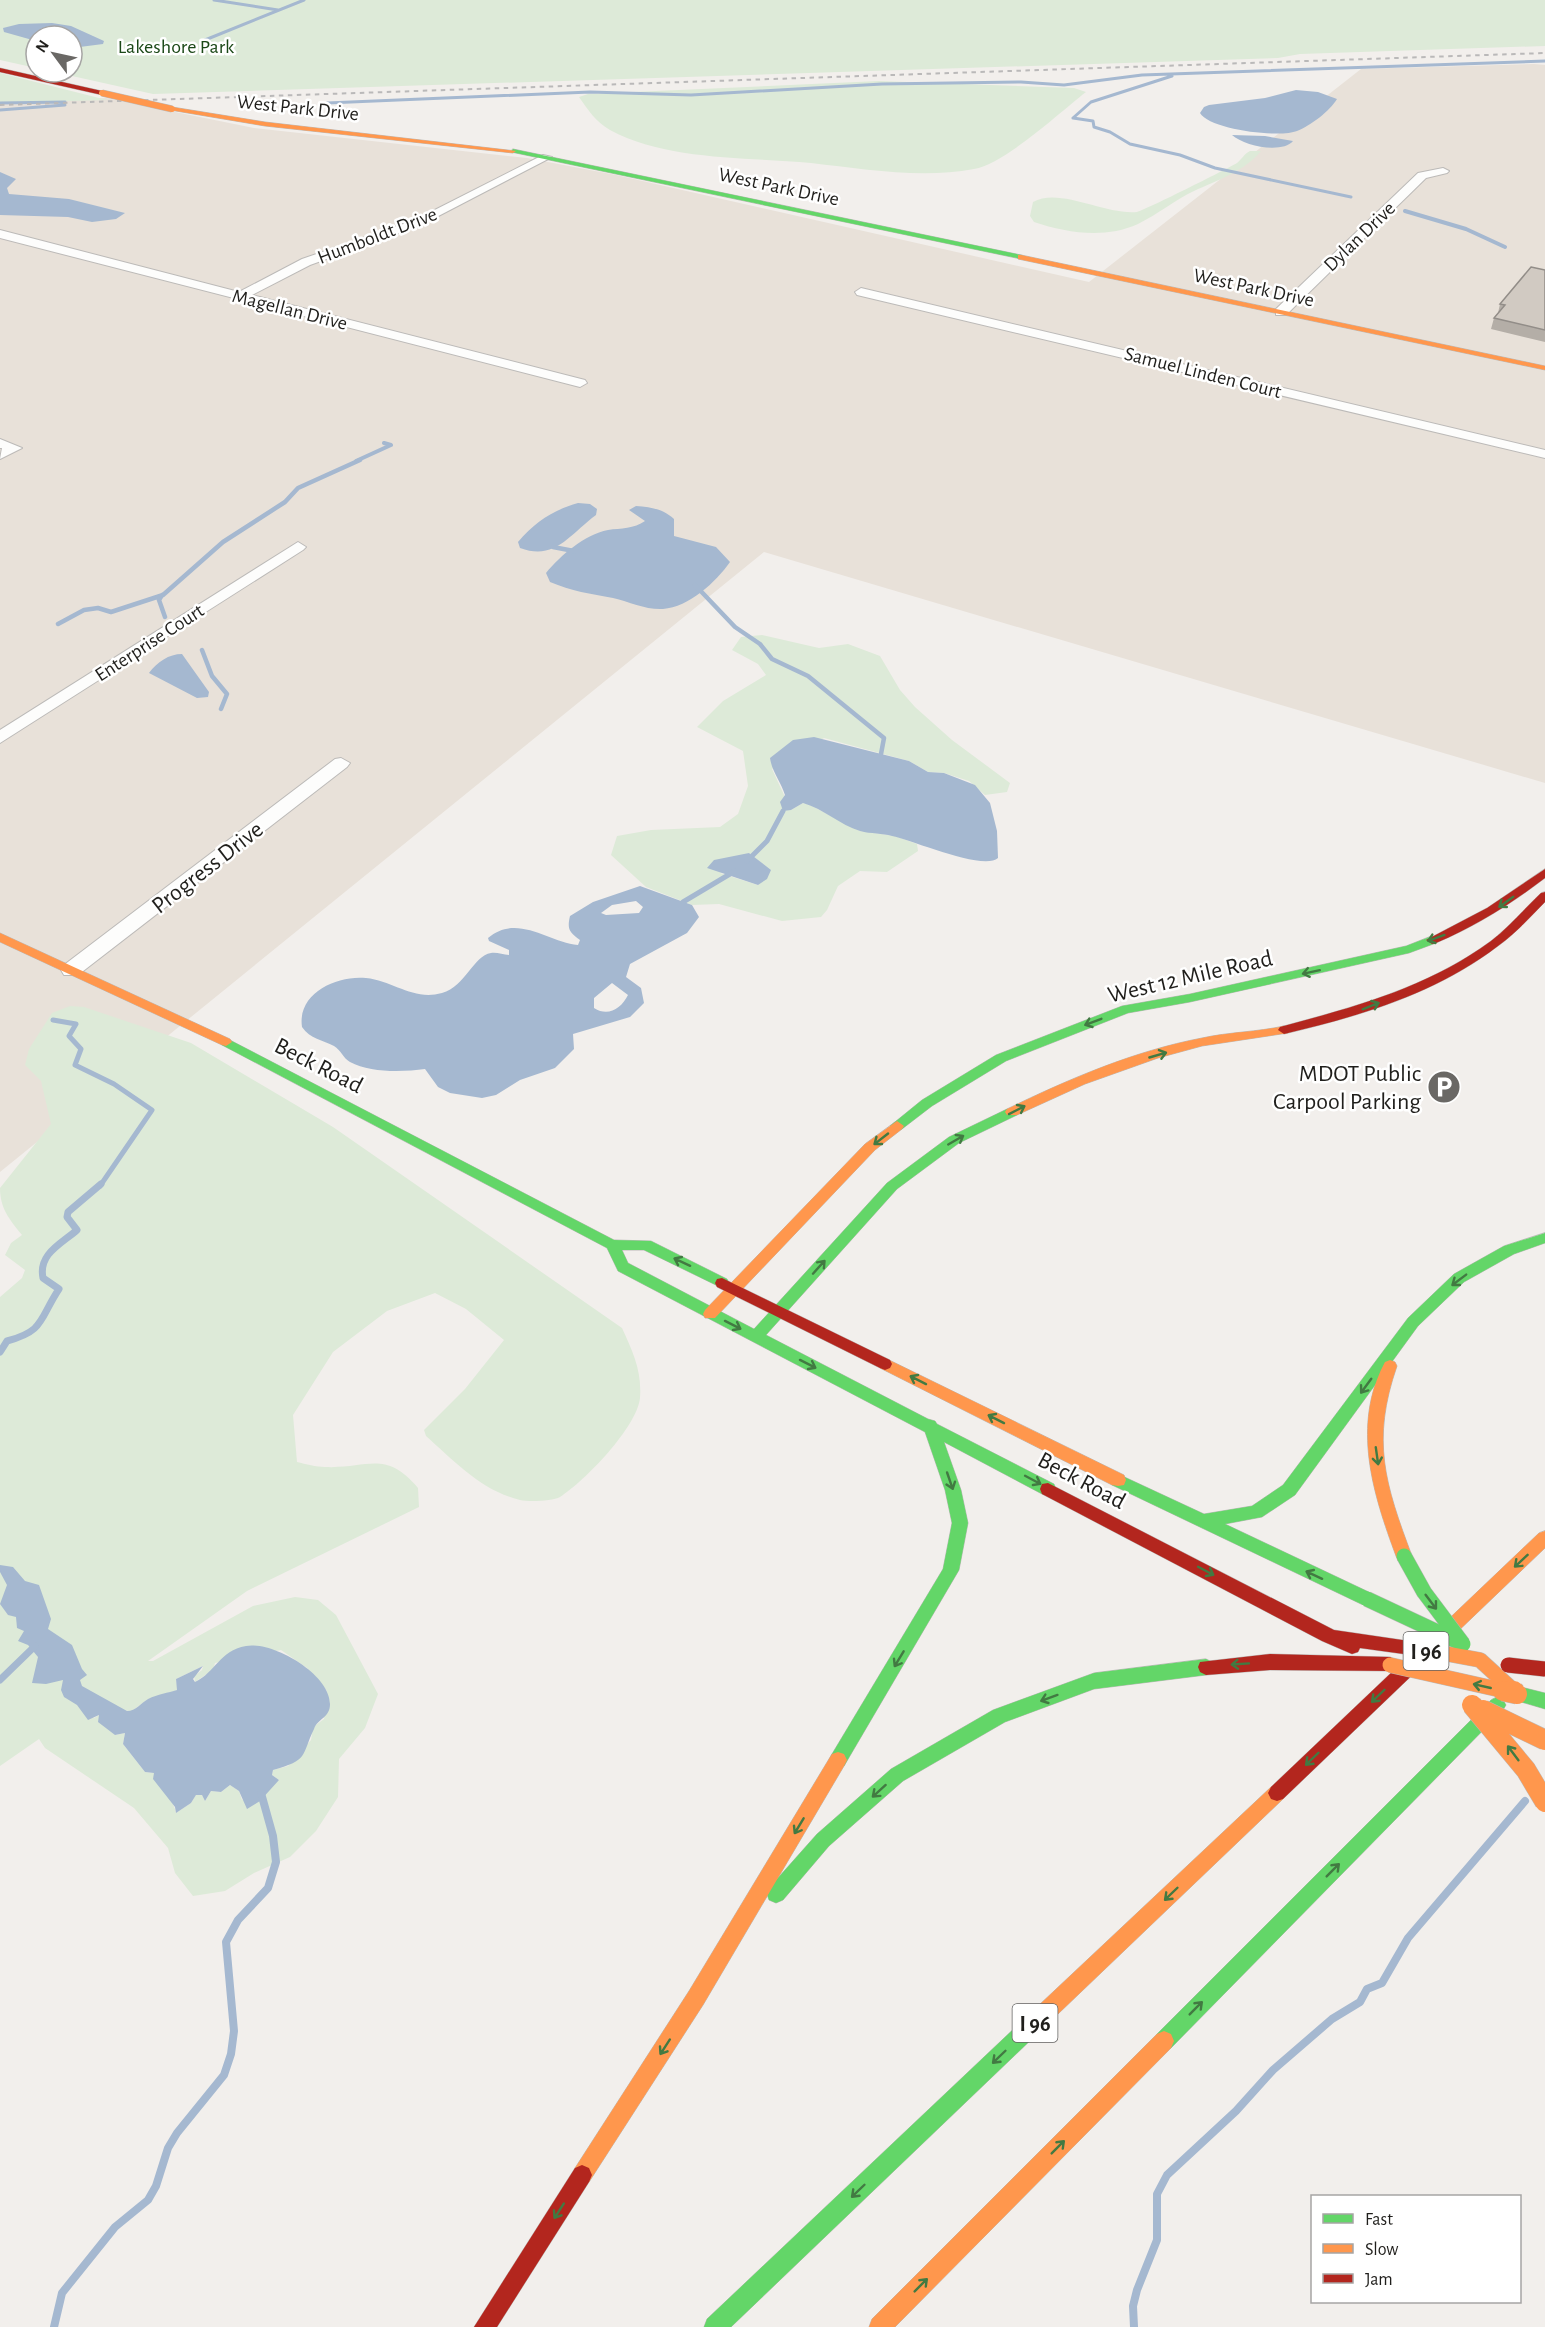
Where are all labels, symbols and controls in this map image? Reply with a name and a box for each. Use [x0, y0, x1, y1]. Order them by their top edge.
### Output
north arrow [24, 24, 84, 84]
text: N [33, 37, 52, 55]
park label: Lakeshore Park [118, 37, 234, 57]
street label: West Park Drive [236, 92, 360, 124]
street label: West Park Drive [717, 164, 841, 210]
street label: Dylan Drive [1320, 198, 1399, 275]
street label: Humboldt Drive [315, 204, 440, 268]
street label: West Park Drive [1192, 265, 1316, 311]
street label: Magellan Drive [230, 286, 349, 334]
street label: Samuel Linden Court [1122, 344, 1284, 402]
street label: Enterprise Court [92, 600, 208, 685]
street label: Progress Drive [148, 817, 268, 918]
one-way arrow [1498, 896, 1514, 908]
one-way arrow [1428, 934, 1446, 945]
street label: West 12 Mile Road [1105, 946, 1275, 1008]
one-way arrow [1302, 967, 1321, 978]
one-way arrow [1361, 1000, 1380, 1011]
one-way arrow [1084, 1017, 1103, 1028]
street label: Beck Road [271, 1033, 367, 1098]
one-way arrow [1148, 1049, 1167, 1060]
place label: MDOT Public Carpool Parking [1273, 1062, 1421, 1114]
parking icon: MDOT Public Carpool Parking [1426, 1069, 1462, 1105]
one-way arrow [1007, 1104, 1025, 1115]
one-way arrow [873, 1132, 889, 1145]
one-way arrow [947, 1134, 964, 1146]
one-way arrow [673, 1256, 691, 1268]
one-way arrow [812, 1260, 826, 1275]
one-way arrow [1452, 1273, 1468, 1286]
one-way arrow [724, 1320, 742, 1332]
one-way arrow [799, 1358, 817, 1370]
one-way arrow [909, 1373, 927, 1385]
one-way arrow [1360, 1377, 1372, 1393]
one-way arrow [987, 1412, 1005, 1424]
one-way arrow [1372, 1445, 1383, 1465]
street label: Beck Road [1034, 1448, 1129, 1514]
one-way arrow [945, 1471, 956, 1490]
one-way arrow [1024, 1475, 1042, 1486]
one-way arrow [1513, 1554, 1528, 1568]
one-way arrow [1196, 1566, 1214, 1577]
one-way arrow [1306, 1568, 1324, 1580]
one-way arrow [1425, 1593, 1438, 1609]
road number: I 96 [1404, 1632, 1448, 1670]
one-way arrow [892, 1650, 904, 1667]
one-way arrow [1230, 1659, 1250, 1670]
one-way arrow [1473, 1680, 1492, 1692]
one-way arrow [1371, 1689, 1386, 1704]
one-way arrow [1040, 1694, 1059, 1705]
one-way arrow [1507, 1745, 1520, 1761]
one-way arrow [1305, 1752, 1320, 1767]
one-way arrow [872, 1784, 887, 1798]
one-way arrow [792, 1818, 804, 1835]
one-way arrow [1325, 1862, 1340, 1877]
one-way arrow [1163, 1886, 1178, 1901]
one-way arrow [1188, 2001, 1203, 2016]
road number: I 96 [1012, 2004, 1058, 2042]
one-way arrow [658, 2038, 670, 2055]
one-way arrow [992, 2050, 1007, 2064]
one-way arrow [1051, 2139, 1066, 2154]
one-way arrow [850, 2184, 865, 2198]
legend [1311, 2195, 1521, 2303]
one-way arrow [553, 2202, 565, 2219]
text: Fast [1365, 2211, 1393, 2229]
text: Slow [1365, 2241, 1398, 2259]
text: Jam [1365, 2271, 1393, 2289]
one-way arrow [914, 2278, 928, 2293]

